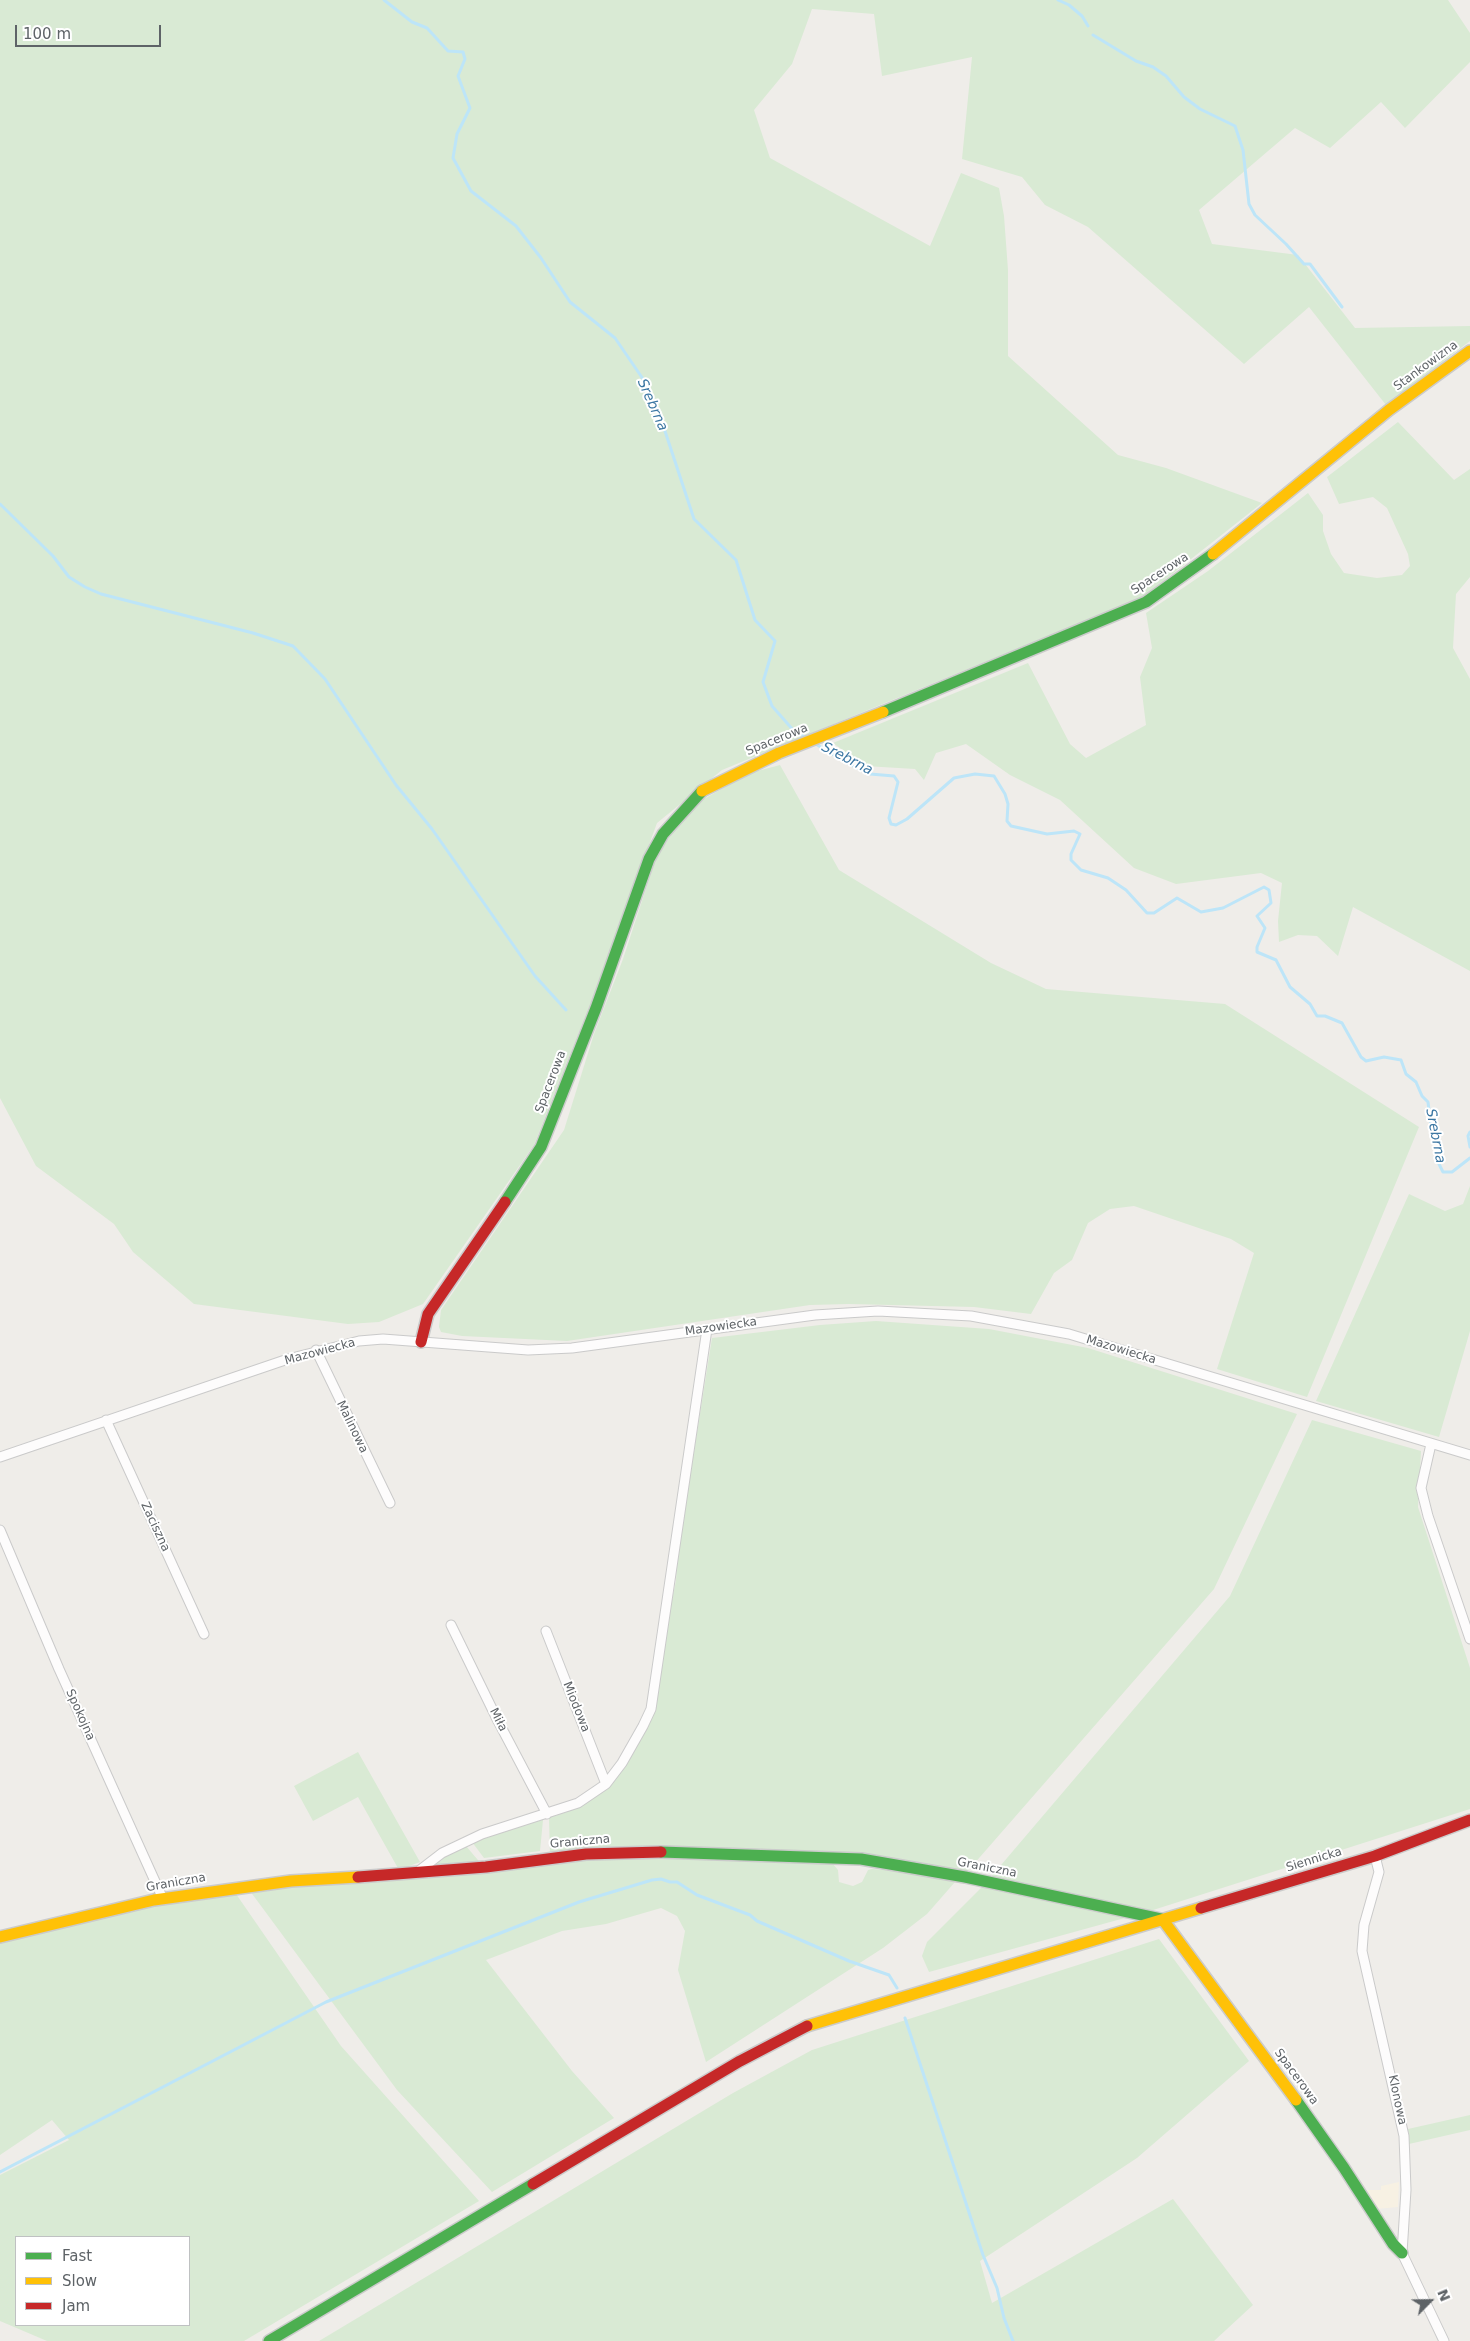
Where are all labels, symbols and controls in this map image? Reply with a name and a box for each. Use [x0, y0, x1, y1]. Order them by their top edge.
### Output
scale bar [18, 15, 164, 47]
text: 100 m [23, 25, 71, 43]
street label: Stankowizna [1391, 338, 1461, 394]
water label: Srebrna [633, 376, 671, 434]
street label: Spacerowa [1129, 550, 1191, 598]
street label: Spacerowa [744, 721, 810, 759]
water label: Srebrna [819, 739, 875, 779]
street label: Spacerowa [532, 1049, 570, 1115]
water label: Srebrna [1421, 1107, 1449, 1165]
street label: Mazowiecka [684, 1315, 758, 1339]
street label: Mazowiecka [1084, 1333, 1158, 1367]
street label: Mazowiecka [283, 1336, 357, 1368]
street label: Malinowa [333, 1398, 371, 1456]
street label: Zaciszna [137, 1500, 173, 1554]
street label: Miodowa [559, 1680, 593, 1734]
street label: Spokojna [62, 1687, 98, 1743]
street label: Miła [486, 1706, 510, 1734]
street label: Graniczna [549, 1832, 611, 1852]
street label: Siennicka [1284, 1845, 1344, 1875]
street label: Graniczna [956, 1855, 1018, 1881]
street label: Graniczna [145, 1871, 207, 1895]
street label: Spacerowa [1271, 2046, 1321, 2108]
street label: Klonowa [1385, 2074, 1409, 2126]
legend [15, 2236, 190, 2326]
text: Fast [62, 2247, 92, 2265]
text: Slow [62, 2272, 97, 2290]
north arrow [1405, 2276, 1455, 2326]
text: N [1434, 2287, 1453, 2304]
text: Jam [62, 2297, 90, 2315]

